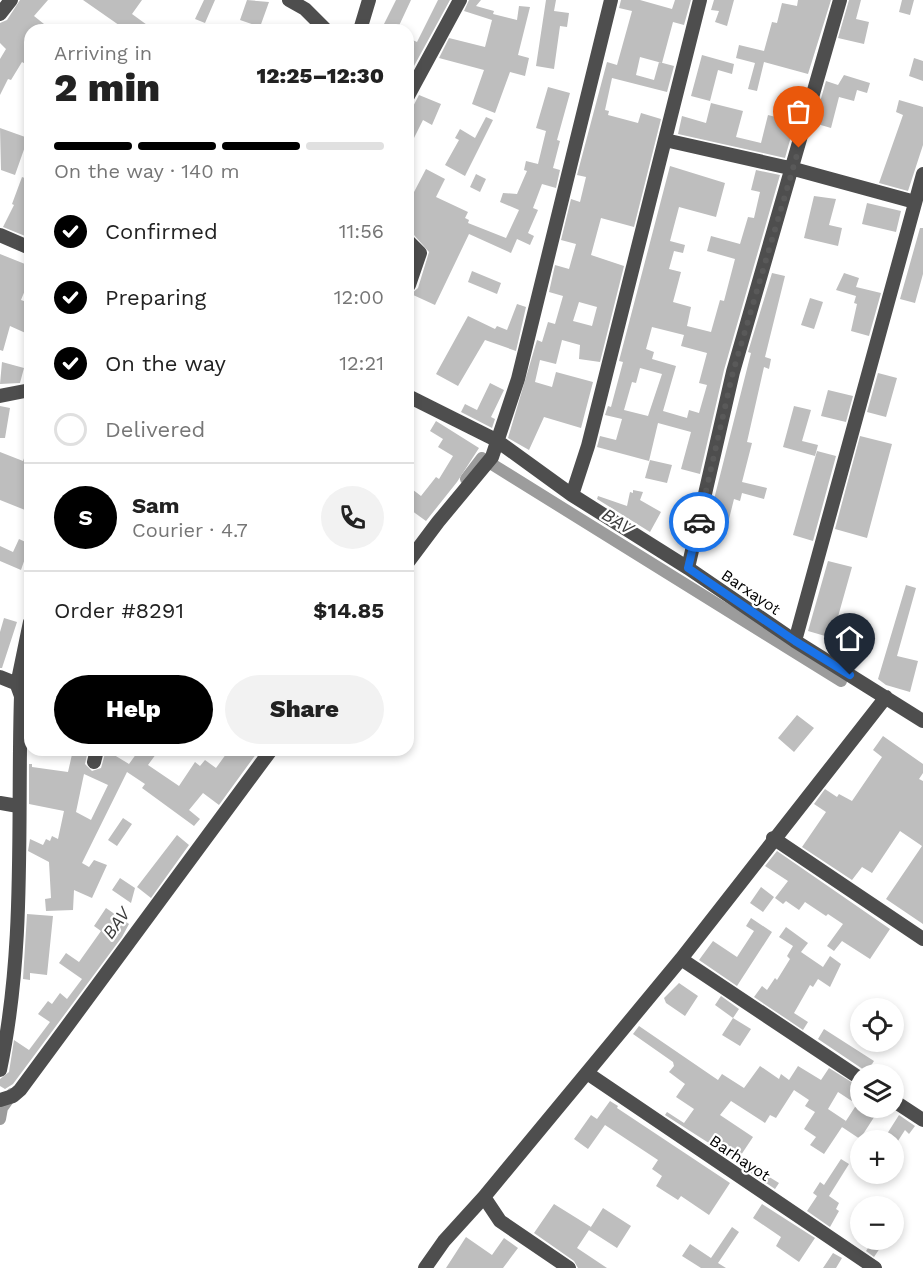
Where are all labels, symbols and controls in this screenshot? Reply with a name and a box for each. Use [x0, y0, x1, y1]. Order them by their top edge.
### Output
text: Arriving in [54, 41, 152, 65]
text: 12:25–12:30 [257, 63, 384, 88]
text: 2 min [54, 65, 160, 110]
pin [773, 86, 824, 148]
icon: bag [782, 95, 815, 128]
text: On the way · 140 m [54, 159, 240, 183]
icon: check [54, 215, 87, 248]
text: Confirmed [105, 219, 218, 244]
text: 11:56 [339, 219, 384, 243]
icon: check [54, 281, 87, 314]
text: Preparing [105, 285, 206, 310]
text: 12:00 [334, 285, 384, 309]
icon: check [54, 347, 87, 380]
text: On the way [105, 351, 226, 376]
text: 12:21 [339, 351, 384, 375]
text: Delivered [105, 417, 205, 442]
button: phone [321, 486, 384, 549]
courier [669, 492, 729, 552]
text: Sam [132, 493, 180, 518]
water label: BAV [598, 503, 639, 540]
text: S [78, 505, 93, 530]
icon: car [683, 506, 716, 539]
text: Courier · 4.7 [132, 518, 248, 542]
street label: Barxayot [718, 565, 784, 619]
text: Order #8291 [54, 598, 184, 623]
text: $14.85 [313, 598, 384, 623]
pin [824, 613, 875, 675]
icon: home [833, 622, 866, 655]
button: Help [54, 675, 213, 744]
button: Share [225, 675, 384, 744]
water label: BAV [98, 902, 135, 943]
map controls [850, 998, 904, 1250]
button: locate [850, 998, 904, 1052]
button: layers [850, 1064, 904, 1118]
button: + [850, 1130, 904, 1184]
street label: Barhayot [706, 1131, 774, 1185]
button: − [850, 1196, 904, 1250]

